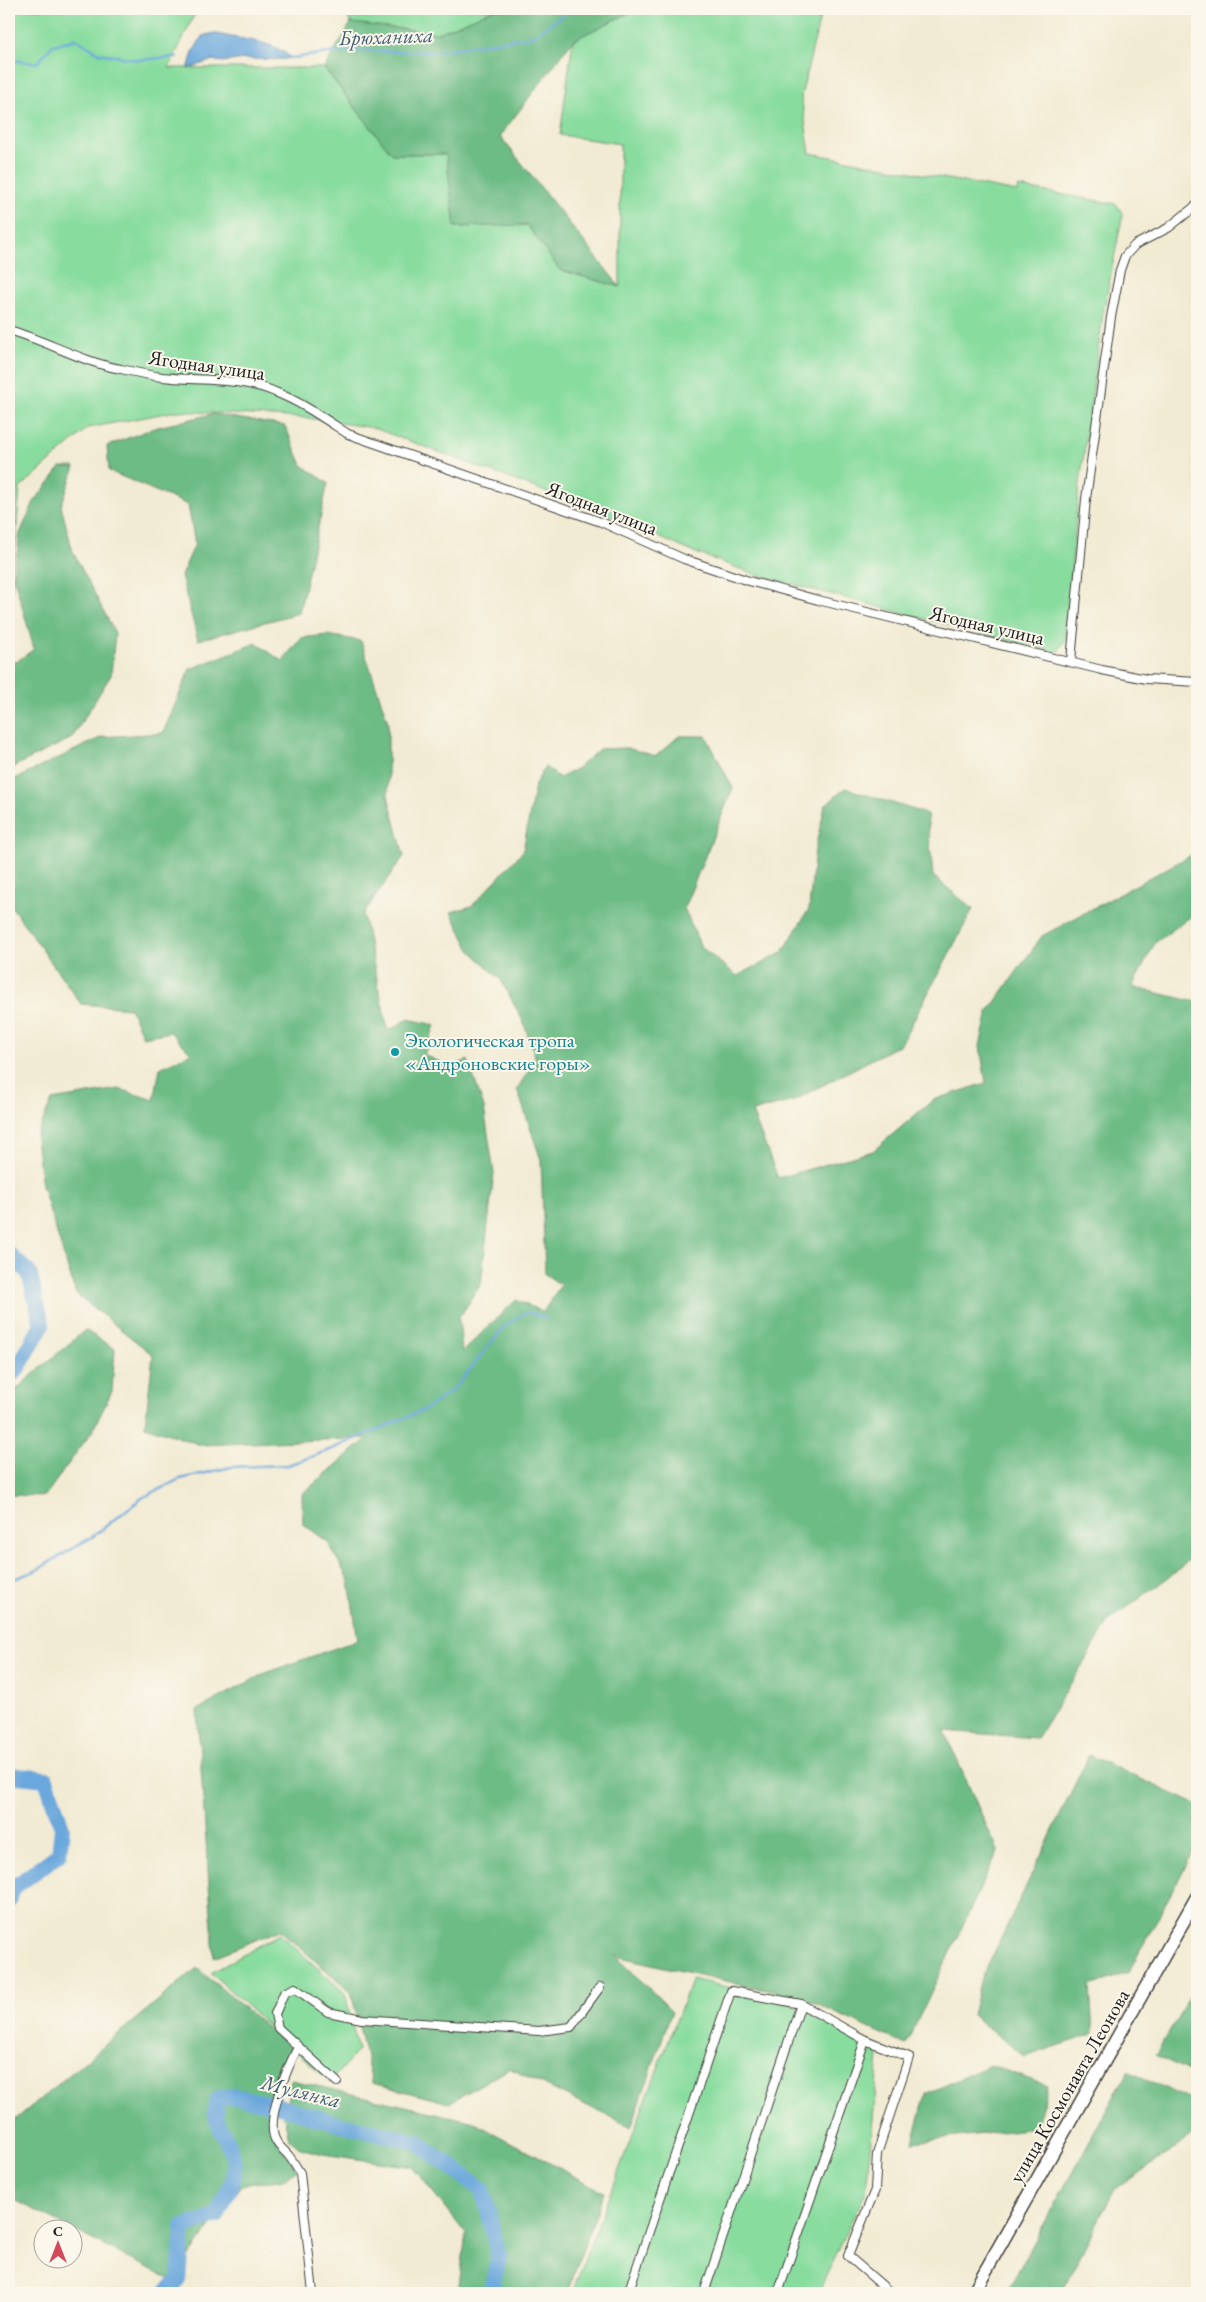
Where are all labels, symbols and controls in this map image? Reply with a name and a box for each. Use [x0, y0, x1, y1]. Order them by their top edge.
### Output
water label: Брюханиха [337, 21, 434, 51]
street label: Ягодная улица [146, 344, 267, 386]
street label: Ягодная улица [542, 475, 661, 541]
street label: Ягодная улица [926, 599, 1047, 651]
place label: Экологическая тропа «Андроновские горы» [405, 1027, 591, 1076]
marker: Экологическая тропа «Андроновские горы» [389, 1046, 401, 1058]
street label: улица Космонавта Леонова [1003, 1984, 1135, 2188]
water label: Мулянка [257, 2068, 343, 2114]
north arrow [32, 2220, 82, 2270]
text: С [53, 2222, 63, 2240]

